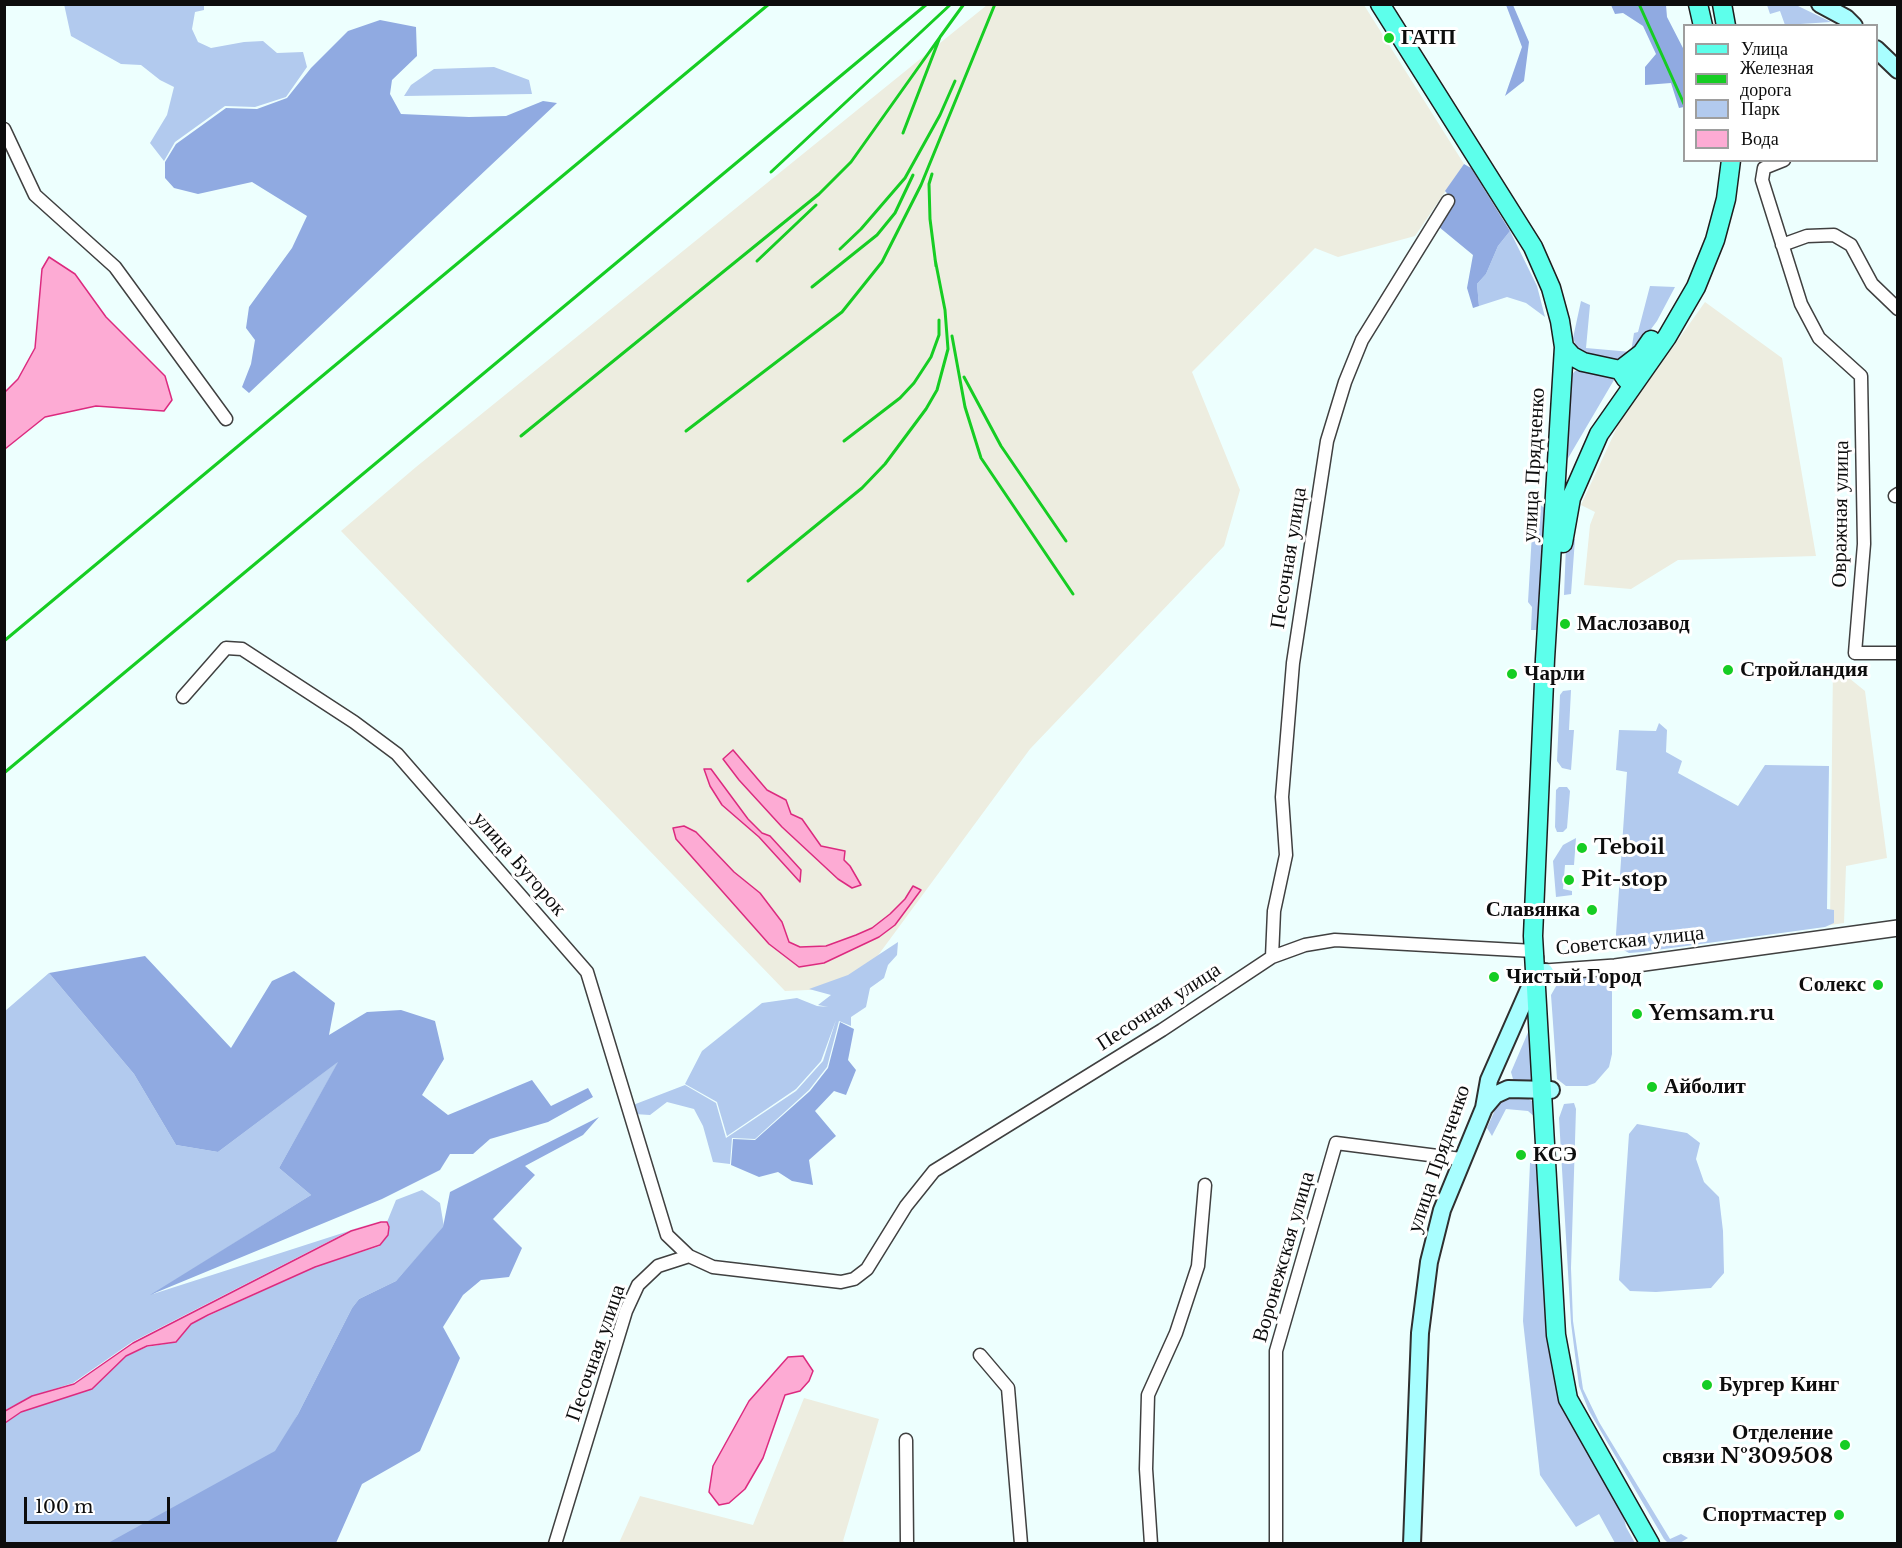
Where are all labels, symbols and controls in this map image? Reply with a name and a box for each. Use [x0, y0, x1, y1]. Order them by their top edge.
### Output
legend [1683, 24, 1878, 162]
place label: ГАТП [1401, 25, 1456, 51]
marker: ГАТП [1382, 31, 1396, 45]
text: Улица [1741, 38, 1788, 60]
text: Железная дорога [1740, 57, 1813, 101]
text: Парк [1741, 98, 1780, 120]
text: Вода [1741, 128, 1779, 150]
street label: улица Прядченко [1517, 387, 1551, 543]
street label: Овражная улица [1827, 440, 1855, 588]
street label: Песочная улица [1265, 485, 1313, 631]
place label: Маслозавод [1577, 611, 1690, 637]
marker: Маслозавод [1558, 617, 1572, 631]
place label: Стройландия [1740, 657, 1868, 683]
place label: Чарли [1524, 661, 1585, 687]
marker: Стройландия [1721, 663, 1735, 677]
marker: Чарли [1505, 667, 1519, 681]
street label: улица Бугорок [467, 807, 571, 921]
place label: Teboil [1594, 835, 1665, 861]
marker: Teboil [1575, 841, 1589, 855]
place label: Pit-stop [1581, 867, 1668, 893]
marker: Pit-stop [1562, 873, 1576, 887]
place label: Славянка [1486, 897, 1580, 923]
marker: Славянка [1585, 903, 1599, 917]
street label: Советская улица [1555, 921, 1705, 961]
street label: Песочная улица [1092, 958, 1226, 1056]
place label: Чистый Город [1506, 964, 1641, 990]
marker: Чистый Город [1487, 970, 1501, 984]
place label: Солекс [1799, 972, 1866, 998]
marker: Солекс [1871, 978, 1885, 992]
place label: Yemsam.ru [1649, 1001, 1774, 1027]
marker: Yemsam.ru [1630, 1007, 1644, 1021]
place label: Айболит [1664, 1074, 1746, 1100]
marker: Айболит [1645, 1080, 1659, 1094]
street label: улица Прядченко [1402, 1082, 1476, 1236]
place label: КСЭ [1533, 1142, 1577, 1168]
marker: КСЭ [1514, 1148, 1528, 1162]
street label: Воронежская улица [1248, 1169, 1320, 1345]
street label: Песочная улица [561, 1281, 631, 1425]
place label: Бургер Кинг [1719, 1372, 1839, 1398]
marker: Бургер Кинг [1700, 1378, 1714, 1392]
place label: Отделение связи №309508 [1662, 1420, 1833, 1470]
marker: Отделение связи №309508 [1838, 1438, 1852, 1452]
scale bar [27, 1485, 172, 1523]
text: 100 m [35, 1496, 93, 1518]
place label: Спортмастер [1702, 1502, 1827, 1528]
marker: Спортмастер [1832, 1508, 1846, 1522]

